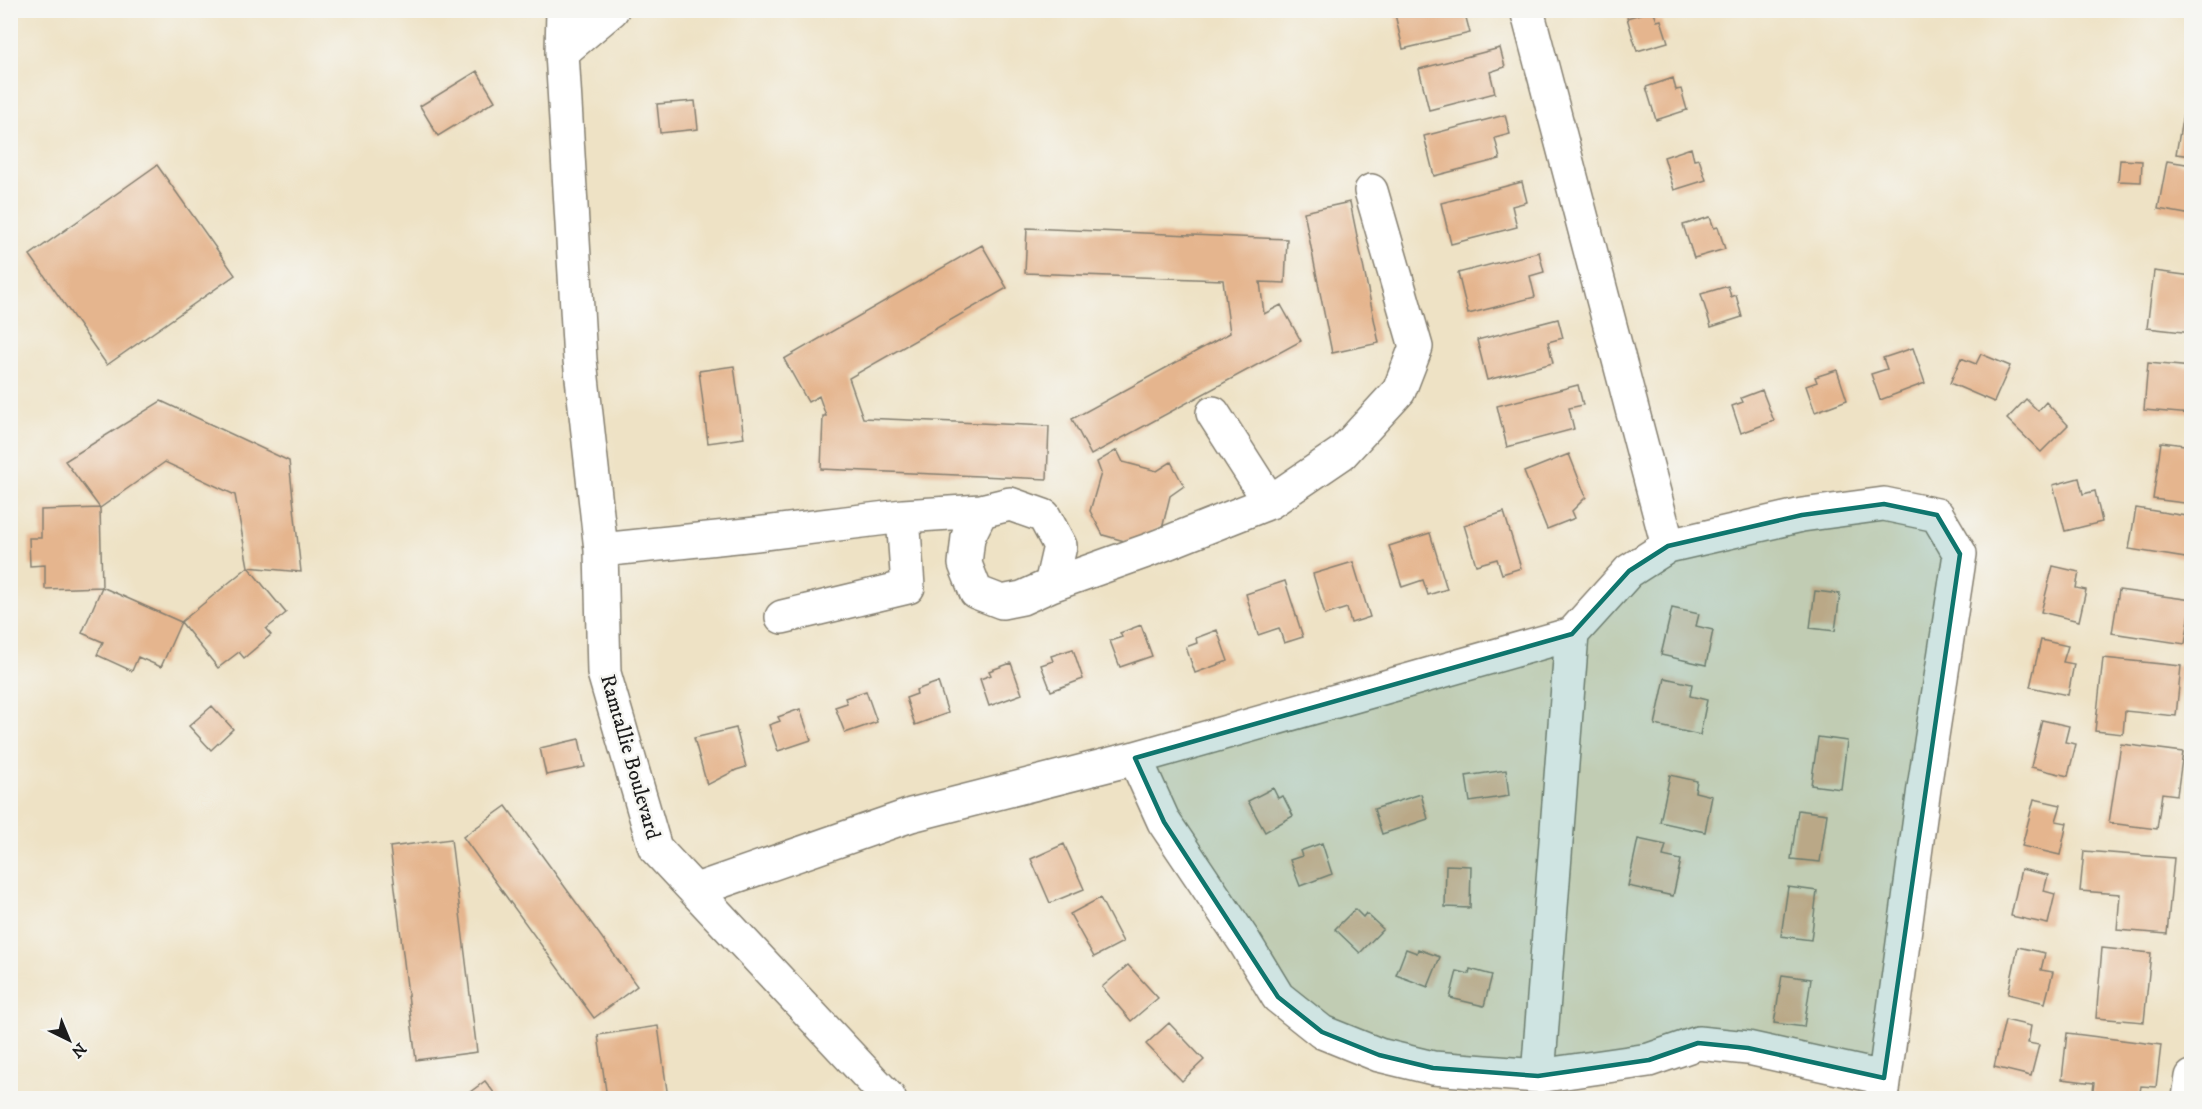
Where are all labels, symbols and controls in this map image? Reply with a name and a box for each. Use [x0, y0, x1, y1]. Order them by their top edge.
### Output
street label: Ramtallie Boulevard [594, 672, 666, 843]
north arrow [39, 1010, 99, 1070]
text: N [67, 1038, 90, 1062]

